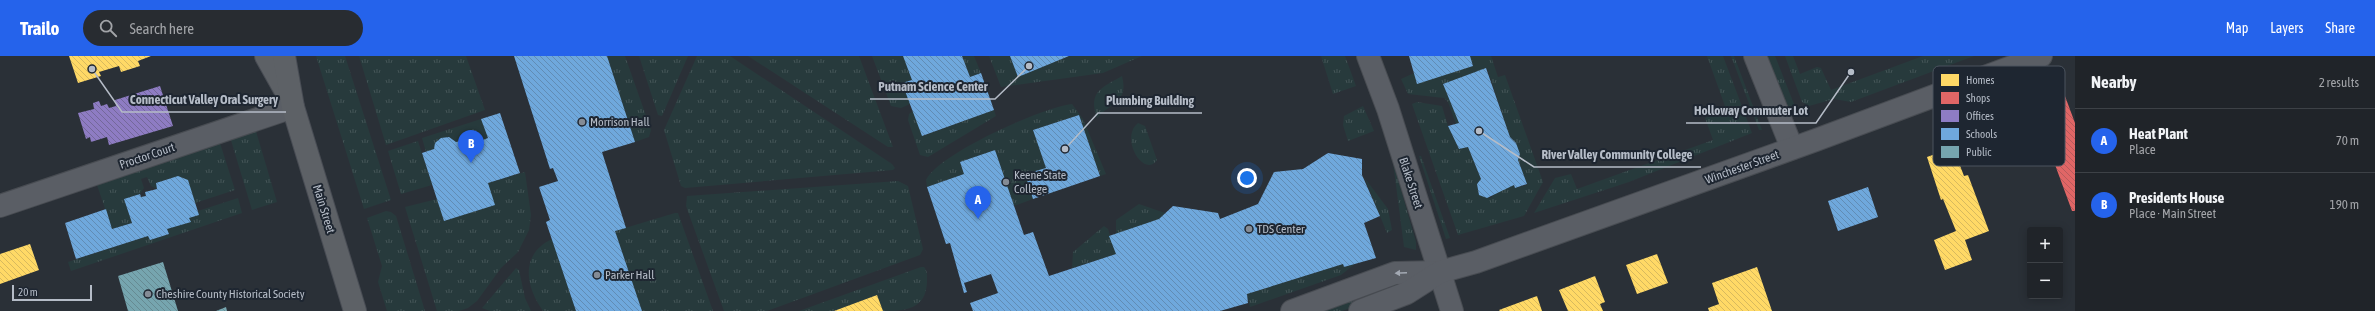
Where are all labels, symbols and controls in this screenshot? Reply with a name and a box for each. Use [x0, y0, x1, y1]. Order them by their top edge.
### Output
search box [83, 10, 363, 46]
text: Trailo [20, 17, 59, 39]
icon: search [97, 17, 119, 39]
text: Search here [129, 20, 194, 37]
text: Map [2226, 20, 2248, 36]
text: Layers [2270, 20, 2303, 36]
text: Share [2325, 20, 2355, 36]
legend [1933, 66, 2065, 166]
text: Nearby [2091, 72, 2137, 92]
callout: Putnam Science Center [870, 74, 995, 99]
text: Homes [1966, 74, 1994, 86]
text: 2 results [2319, 75, 2359, 90]
text: Putnam Science Center [878, 79, 989, 94]
callout: Connecticut Valley Oral Surgery [122, 87, 286, 112]
callout: Plumbing Building [1098, 88, 1202, 113]
text: Connecticut Valley Oral Surgery [130, 92, 279, 107]
text: Shops [1966, 92, 1990, 104]
text: Plumbing Building [1106, 93, 1194, 108]
callout: Holloway Commuter Lot [1686, 98, 1816, 123]
text: Holloway Commuter Lot [1694, 103, 1808, 118]
text: Offices [1966, 110, 1994, 122]
place label: Morrison Hall [590, 115, 651, 129]
marker: Morrison Hall [577, 117, 587, 127]
text: Heat Plant [2129, 125, 2188, 142]
text: Schools [1966, 128, 1997, 140]
pin: B [458, 130, 484, 163]
text: A [2101, 133, 2107, 148]
text: 70 m [2336, 133, 2359, 148]
street label: Proctor Court [118, 140, 177, 172]
callout: River Valley Community College [1534, 142, 1701, 167]
text: Place [2129, 142, 2156, 157]
text: Public [1966, 146, 1992, 158]
text: River Valley Community College [1542, 147, 1693, 162]
street label: Winchester Street [1703, 147, 1781, 187]
street label: Blake Street [1396, 156, 1426, 211]
place label: Keene State College [1014, 168, 1066, 196]
your location [1237, 168, 1257, 188]
marker: Keene State College [1001, 177, 1011, 187]
street label: Main Street [310, 183, 338, 236]
pin: A [965, 186, 991, 219]
text: Presidents House [2129, 189, 2224, 206]
text: B [2101, 197, 2107, 212]
text: 190 m [2330, 197, 2359, 212]
text: Place · Main Street [2129, 206, 2216, 221]
place label: TDS Center [1257, 222, 1305, 236]
marker: TDS Center [1244, 224, 1254, 234]
map controls [2027, 227, 2063, 299]
button: + [2027, 227, 2063, 263]
button: − [2027, 263, 2063, 299]
place label: Parker Hall [605, 268, 655, 282]
marker: Parker Hall [592, 270, 602, 280]
one-way arrow [1394, 270, 1407, 276]
scale bar [12, 283, 92, 302]
text: 20 m [18, 286, 38, 298]
place label: Cheshire County Historical Society [156, 287, 305, 301]
marker: Cheshire County Historical Society [143, 289, 153, 299]

